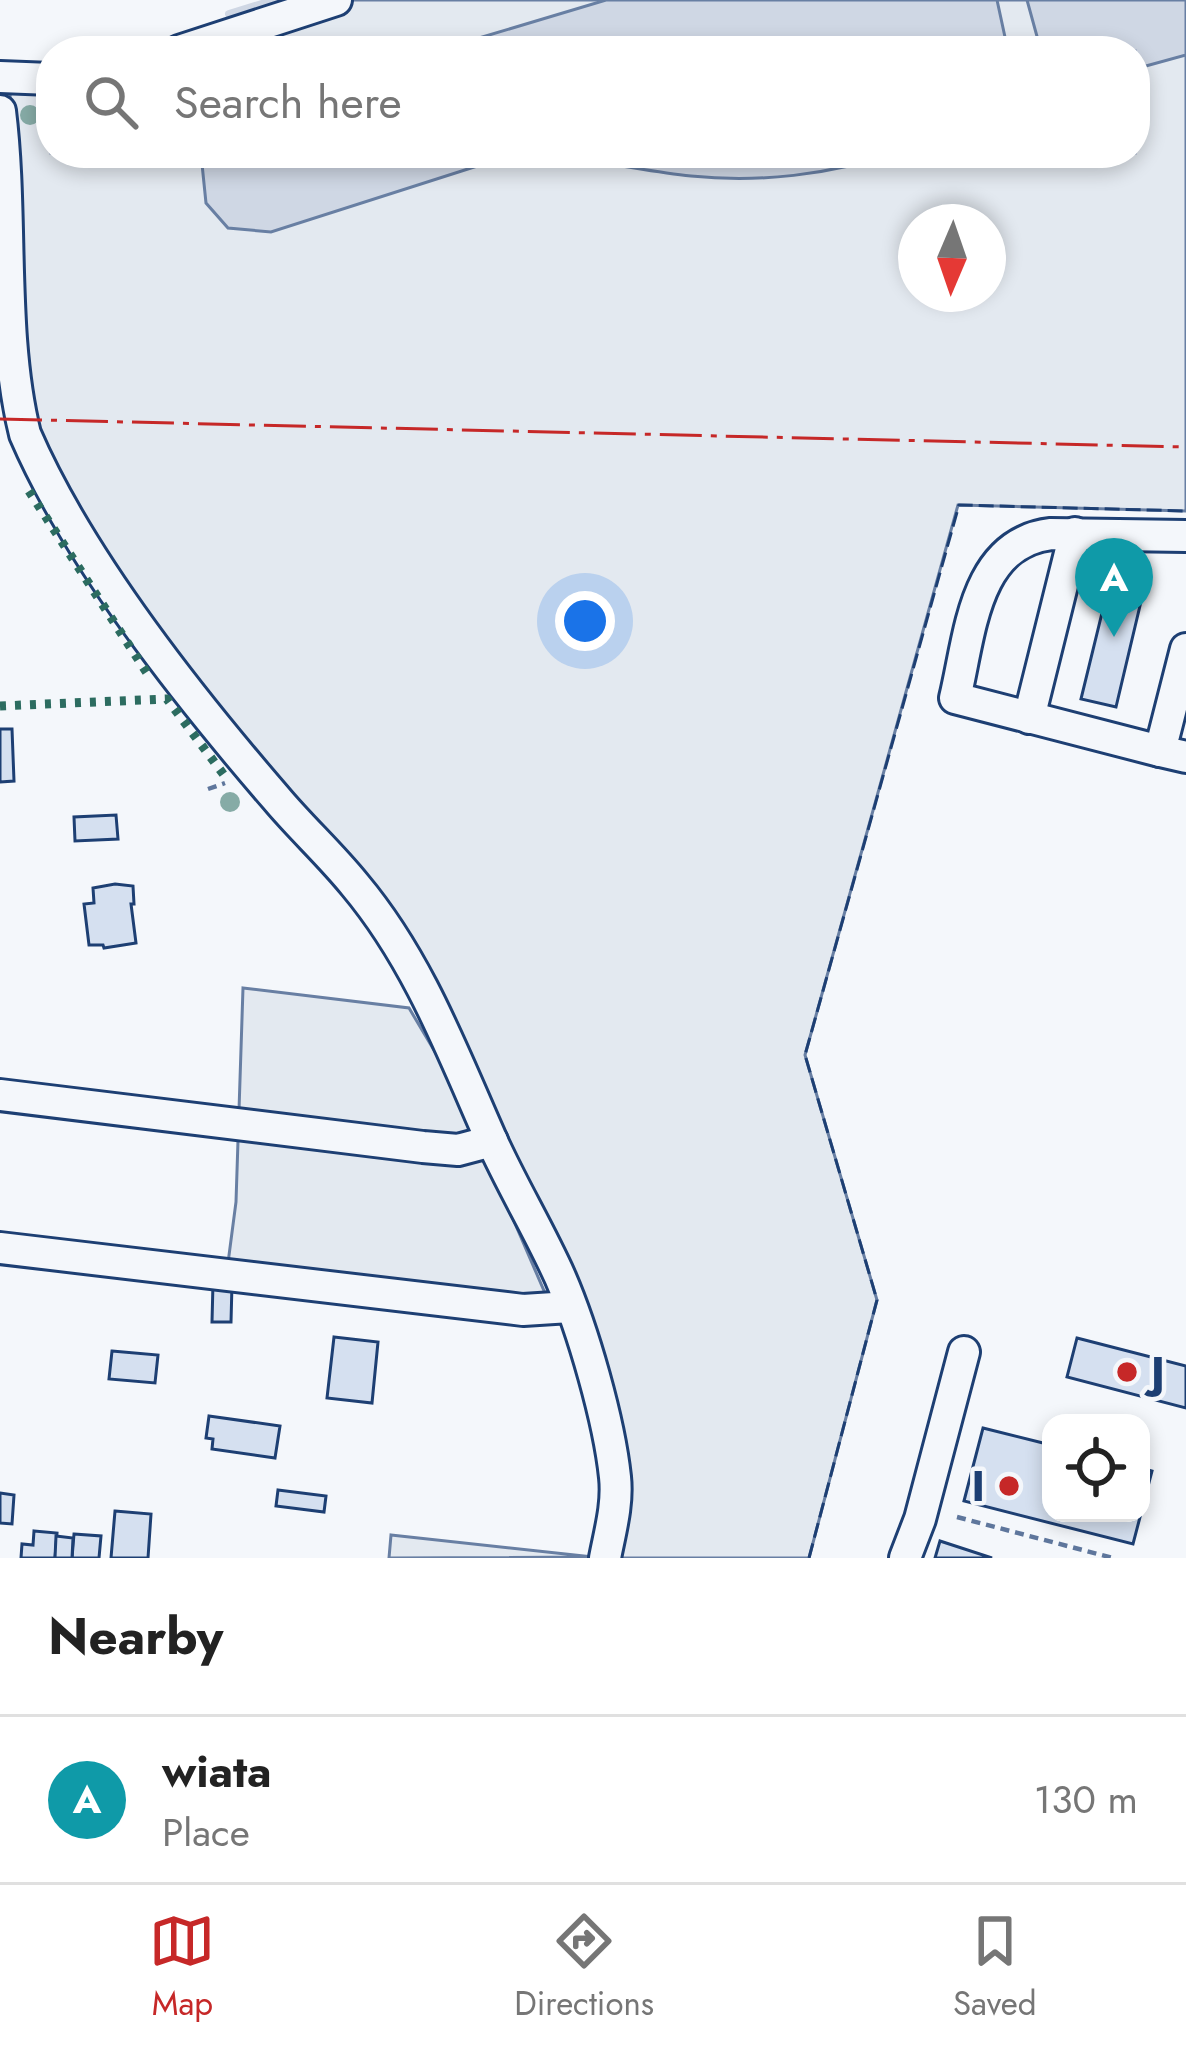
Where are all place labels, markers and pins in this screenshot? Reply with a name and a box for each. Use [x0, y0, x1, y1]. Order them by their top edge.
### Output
pin: A [1075, 538, 1153, 637]
place label: J [1144, 1342, 1165, 1403]
marker: J [1114, 1359, 1140, 1385]
place label: I [972, 1456, 985, 1517]
marker: I [996, 1473, 1022, 1499]

